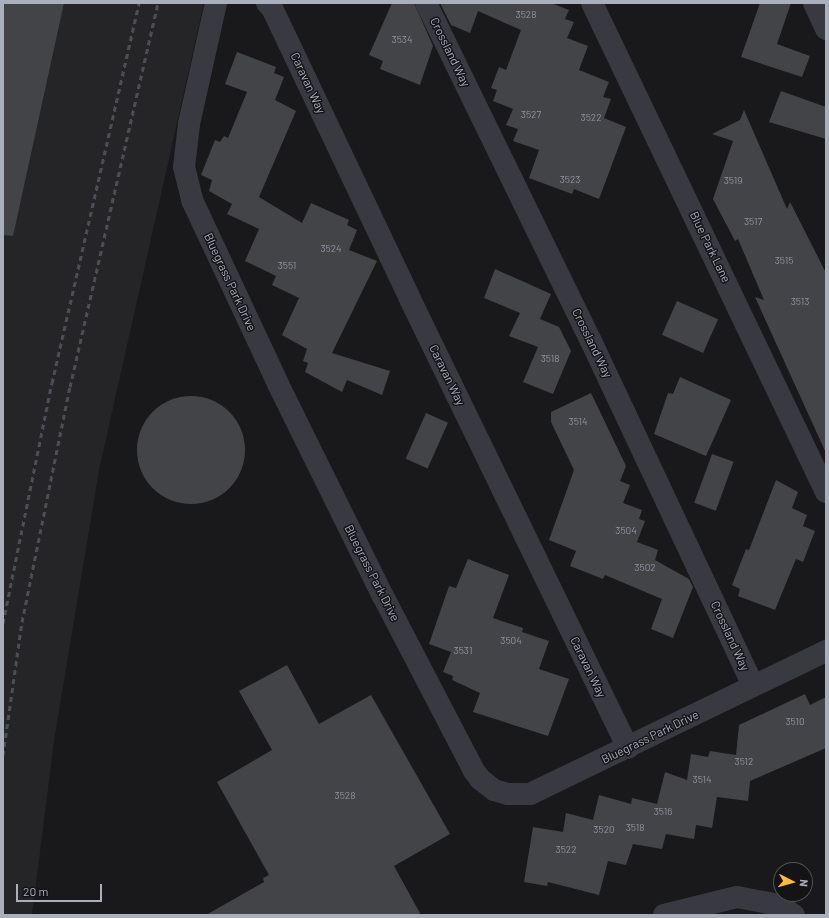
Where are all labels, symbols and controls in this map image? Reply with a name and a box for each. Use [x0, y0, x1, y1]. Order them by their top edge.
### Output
house number: 3528 [516, 9, 536, 21]
street label: Crossland Way [427, 15, 473, 89]
house number: 3534 [392, 34, 412, 46]
street label: Caravan Way [288, 50, 328, 116]
house number: 3527 [521, 109, 541, 121]
house number: 3522 [580, 112, 602, 124]
house number: 3523 [560, 174, 580, 186]
house number: 3519 [724, 175, 742, 187]
street label: Blue Park Lane [687, 209, 733, 285]
house number: 3517 [744, 216, 762, 228]
street label: Bluegrass Park Drive [201, 231, 259, 333]
house number: 3524 [320, 243, 342, 255]
house number: 3515 [775, 255, 793, 267]
house number: 3551 [278, 260, 296, 272]
house number: 3513 [791, 296, 809, 308]
street label: Crossland Way [569, 306, 615, 380]
street label: Caravan Way [426, 342, 468, 408]
house number: 3518 [541, 353, 559, 365]
house number: 3514 [568, 416, 588, 428]
street label: Bluegrass Park Drive [341, 522, 403, 624]
house number: 3504 [615, 525, 637, 537]
house number: 3502 [634, 562, 656, 574]
street label: Crossland Way [708, 599, 752, 673]
street label: Caravan Way [567, 634, 609, 700]
house number: 3504 [500, 635, 522, 647]
house number: 3531 [454, 645, 472, 657]
street label: Bluegrass Park Drive [599, 707, 701, 767]
house number: 3510 [785, 716, 805, 728]
house number: 3512 [735, 756, 753, 768]
house number: 3514 [692, 774, 712, 786]
house number: 3528 [335, 790, 355, 802]
house number: 3516 [654, 806, 672, 818]
house number: 3518 [626, 822, 644, 834]
house number: 3520 [593, 824, 615, 836]
house number: 3522 [555, 844, 577, 856]
north arrow [773, 862, 813, 902]
scale bar [18, 876, 104, 902]
text: N [798, 879, 811, 888]
text: 20 m [23, 884, 49, 898]

